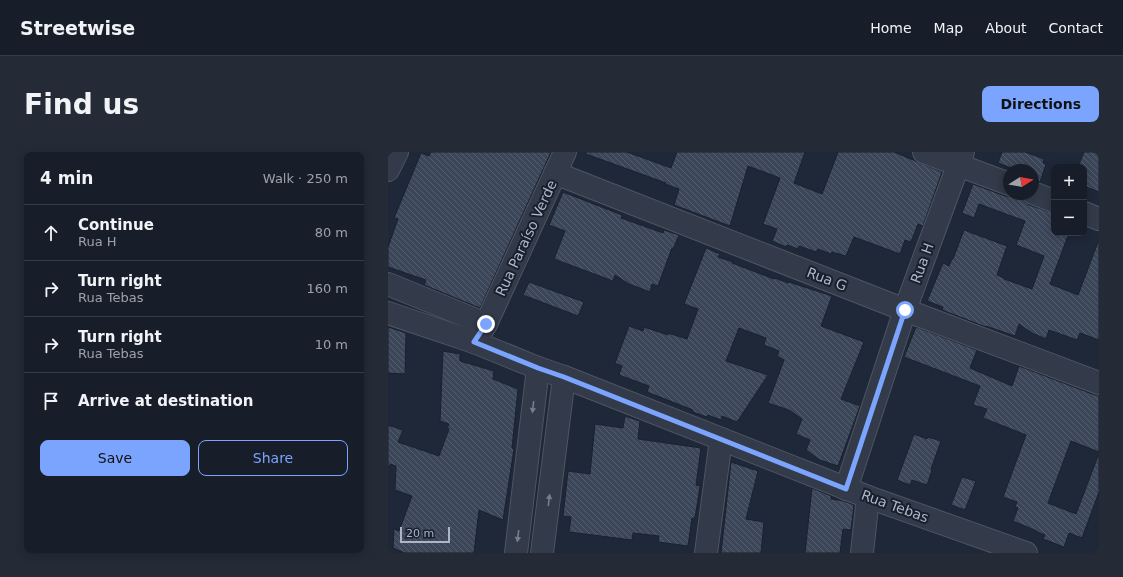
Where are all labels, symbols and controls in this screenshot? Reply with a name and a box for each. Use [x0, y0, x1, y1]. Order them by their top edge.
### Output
text: Streetwise [20, 17, 135, 39]
text: Home [870, 20, 912, 36]
text: Map [934, 20, 963, 36]
text: About [985, 20, 1027, 36]
text: Contact [1049, 20, 1103, 36]
button: Directions [982, 86, 1099, 122]
text: Find us [24, 88, 139, 121]
north arrow [1003, 164, 1039, 200]
map controls [1051, 164, 1087, 236]
button: + [1051, 164, 1087, 200]
text: 4 min [40, 168, 93, 188]
text: Walk · 250 m [263, 171, 348, 186]
street label: Rua Paraíso Verde [492, 178, 560, 298]
button: − [1051, 200, 1087, 236]
text: Continue [78, 216, 154, 234]
icon: ahead [40, 222, 62, 244]
text: 80 m [315, 225, 348, 240]
text: Rua H [78, 234, 117, 249]
street label: Rua H [907, 241, 937, 285]
street label: Rua G [805, 264, 849, 294]
text: Turn right [78, 272, 162, 290]
icon: right [40, 278, 62, 300]
text: 160 m [306, 281, 348, 296]
text: Rua Tebas [78, 290, 144, 305]
route start [896, 301, 914, 319]
route end [477, 315, 495, 333]
text: Turn right [78, 328, 162, 346]
icon: right [40, 334, 62, 356]
text: 10 m [315, 337, 348, 352]
text: Rua Tebas [78, 346, 144, 361]
icon: arrive [40, 390, 62, 412]
text: Arrive at destination [78, 392, 253, 410]
one-way arrow [530, 401, 536, 413]
button: Save [40, 440, 190, 476]
button: Share [198, 440, 348, 476]
street label: Rua Tebas [859, 486, 931, 526]
one-way arrow [546, 494, 552, 506]
scale bar [400, 525, 450, 544]
text: 20 m [406, 527, 434, 540]
one-way arrow [514, 530, 521, 542]

